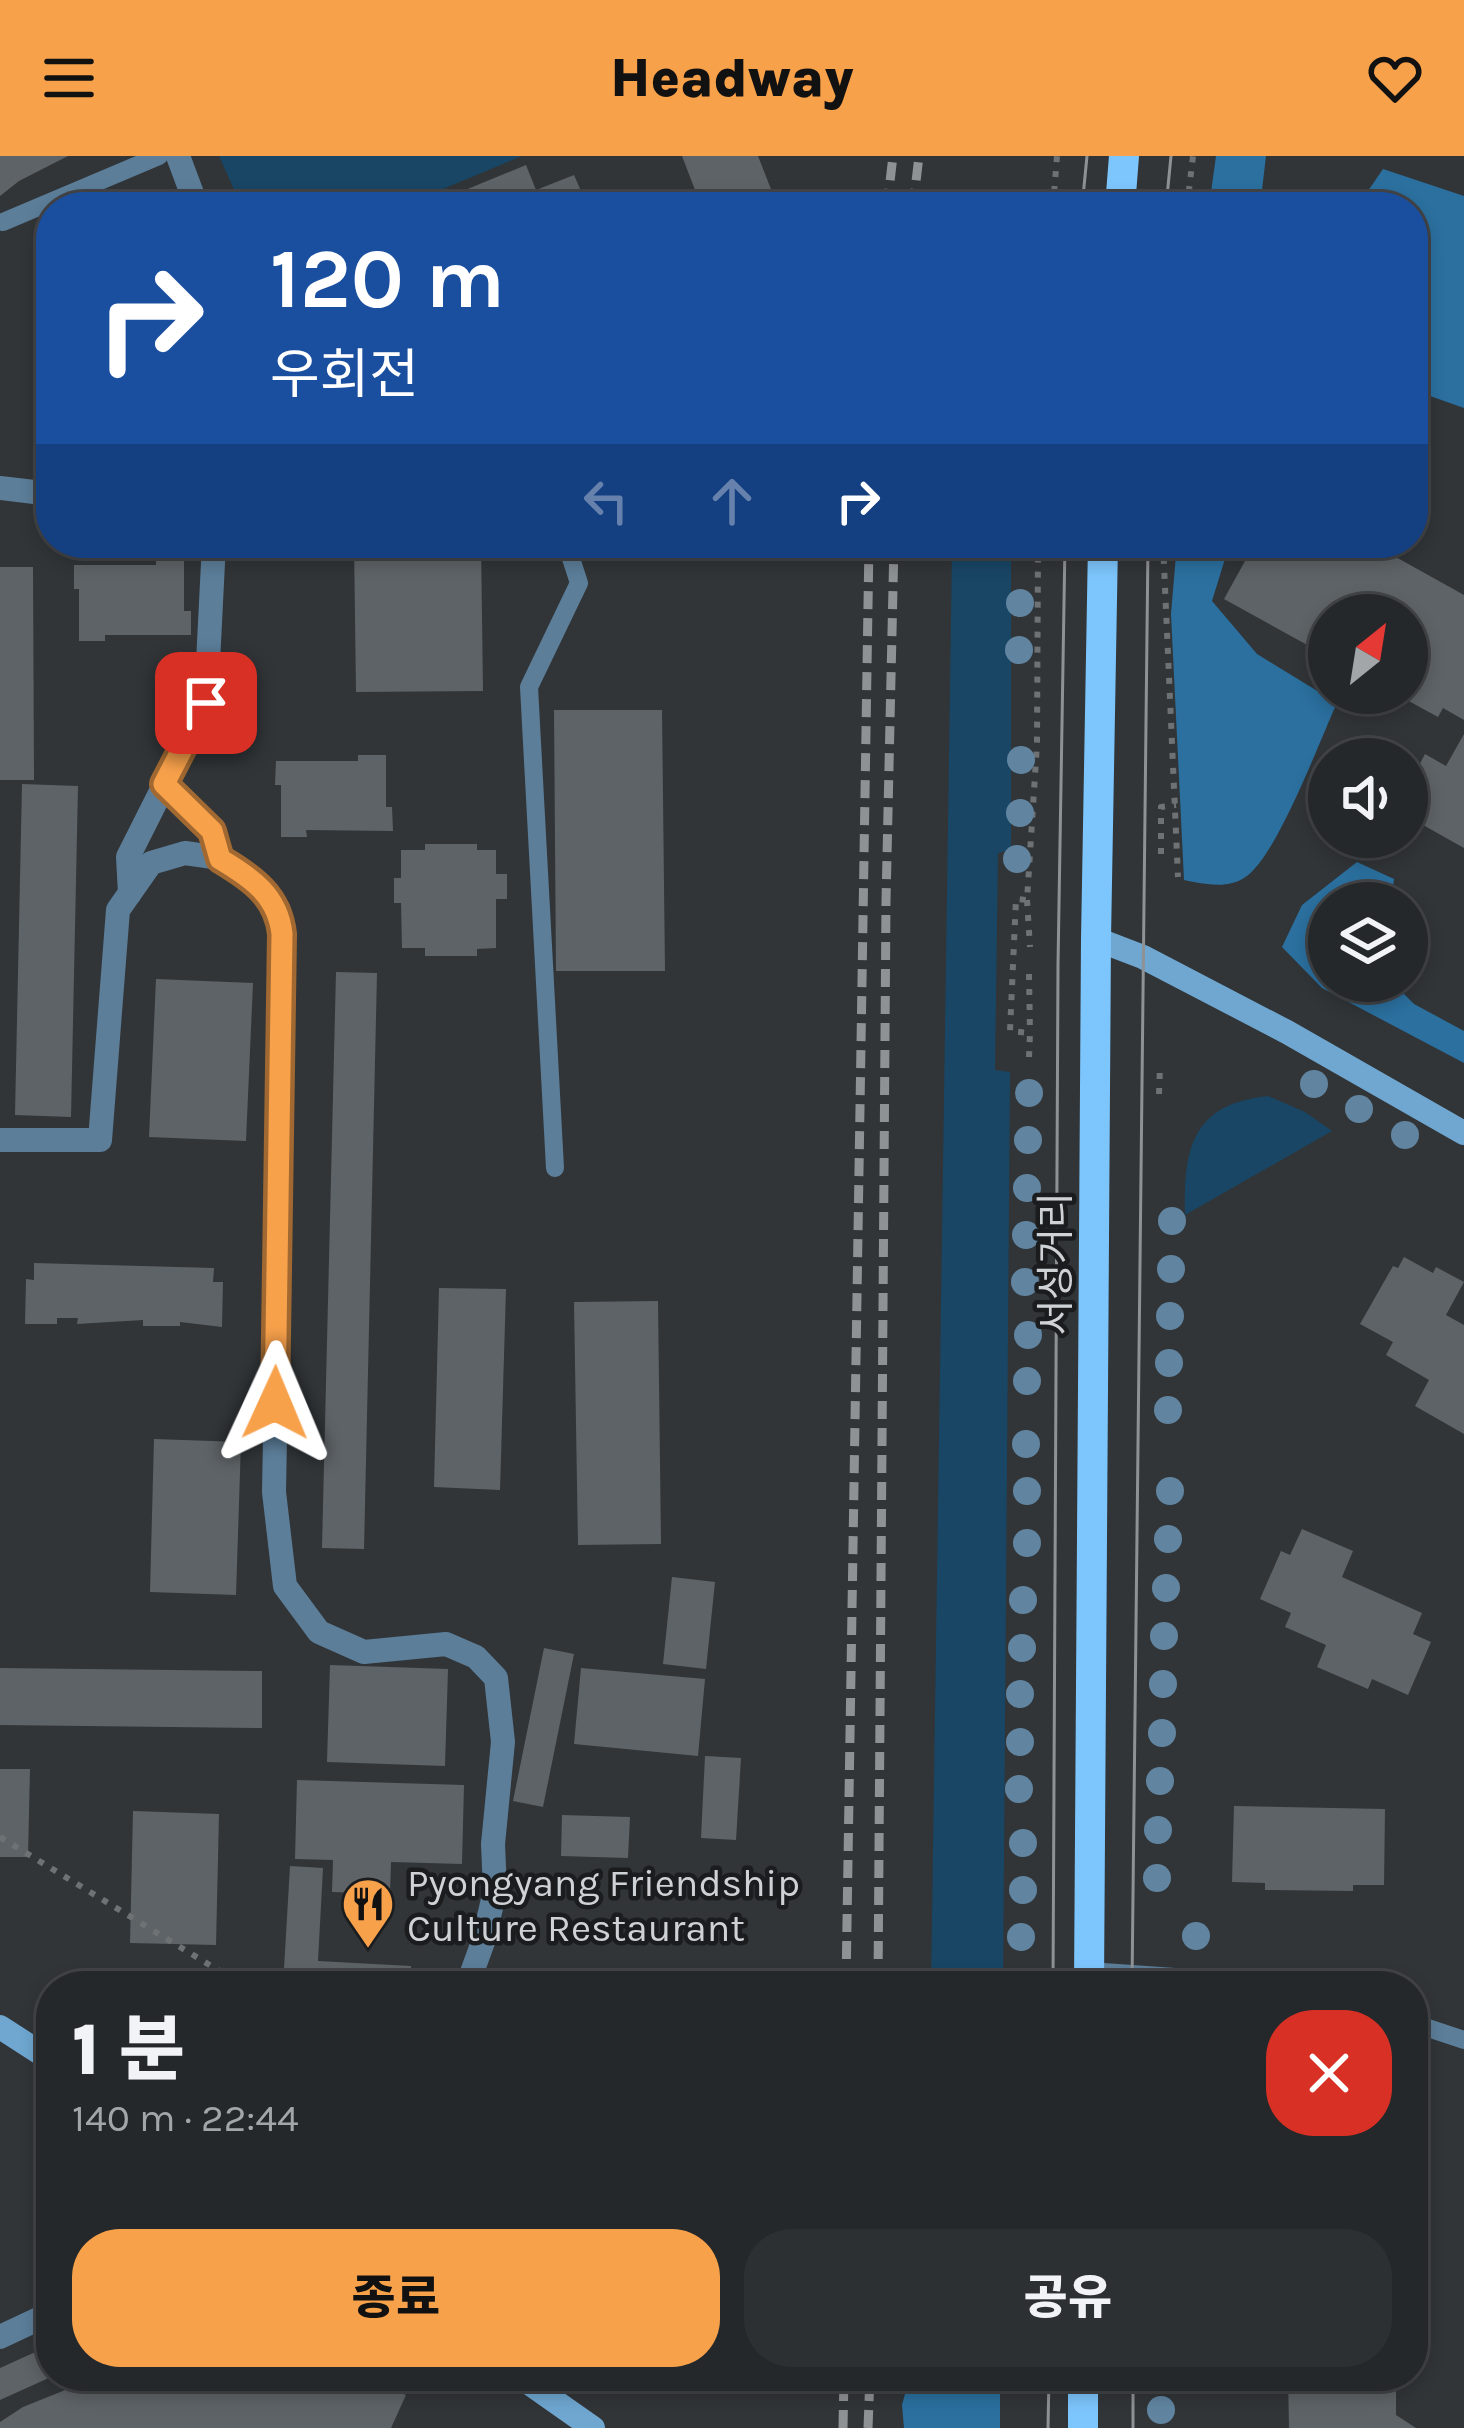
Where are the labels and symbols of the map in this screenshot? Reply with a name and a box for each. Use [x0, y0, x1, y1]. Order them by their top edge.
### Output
north arrow [1308, 594, 1428, 714]
pin [155, 652, 257, 754]
street label: 서성거리 [1033, 1192, 1079, 1336]
position arrow [212, 1340, 338, 1466]
place label: Pyongyang Friendship Culture Restaurant [407, 1860, 800, 1951]
restaurant icon: Pyongyang Friendship Culture Restaurant [340, 1876, 396, 1950]

